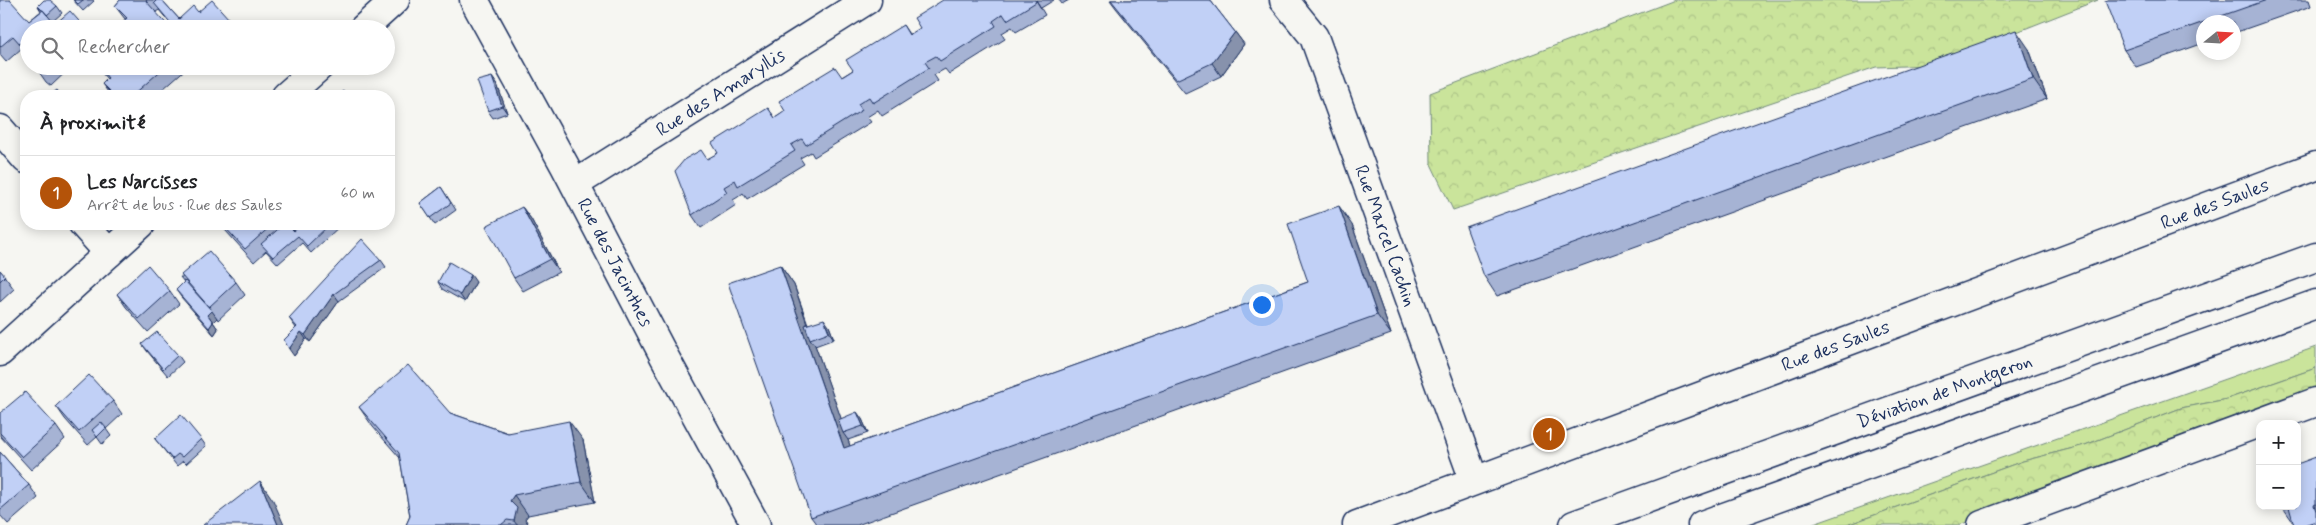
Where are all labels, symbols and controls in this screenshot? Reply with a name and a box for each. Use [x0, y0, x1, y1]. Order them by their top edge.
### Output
north arrow [2196, 15, 2241, 60]
search box [20, 20, 395, 75]
icon: search [38, 34, 66, 62]
text: Rechercher [78, 35, 170, 60]
street label: Rue des Amaryllis [651, 42, 790, 142]
text: À proximité [40, 109, 146, 137]
street label: Rue Marcel Cachin [1349, 161, 1423, 310]
text: Les Narcisses [87, 170, 197, 195]
street label: Rue des Saules [2157, 172, 2273, 236]
text: 1 [52, 183, 60, 204]
text: 60 m [341, 183, 375, 204]
street label: Rue des Jacinthes [571, 194, 659, 332]
text: Arrêt de bus · Rue des Saules [87, 195, 283, 216]
your location [1249, 292, 1275, 318]
street label: Rue des Saules [1778, 314, 1893, 378]
street label: Déviation de Montgeron [1854, 348, 2036, 434]
pin: 1 [1533, 415, 1565, 453]
map controls [2256, 420, 2301, 510]
button: + [2256, 420, 2301, 465]
button: − [2256, 465, 2301, 510]

